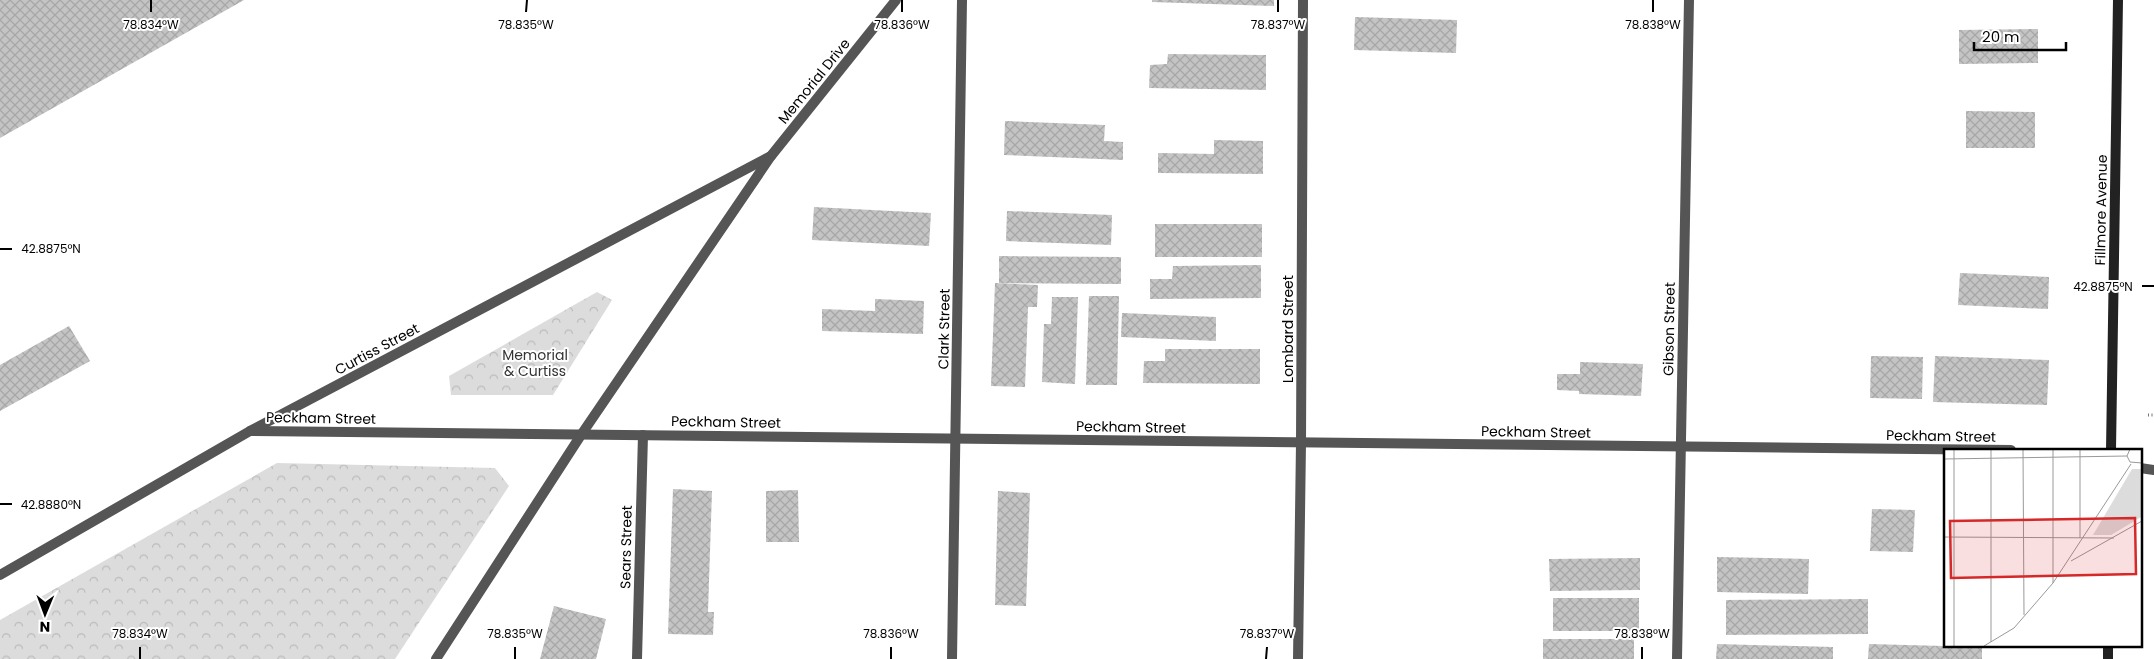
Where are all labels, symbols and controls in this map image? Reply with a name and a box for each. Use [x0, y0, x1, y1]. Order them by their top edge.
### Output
text: 78.834°W [123, 16, 179, 33]
text: 78.835°W [498, 16, 554, 33]
text: 78.836°W [874, 16, 930, 33]
text: 78.837°W [1251, 16, 1306, 33]
text: 78.838°W [1625, 16, 1681, 33]
scale bar [1974, 20, 2066, 52]
text: 20 m [1982, 26, 2020, 47]
street label: Memorial Drive [773, 34, 855, 128]
street label: Fillmore Avenue [2090, 154, 2112, 266]
text: 42.8875°N [21, 240, 81, 257]
street label: Lombard Street [1278, 275, 1298, 383]
text: 42.8875°N [2073, 278, 2133, 295]
street label: Gibson Street [1658, 282, 1680, 376]
street label: Clark Street [933, 288, 955, 370]
street label: Curtiss Street [331, 318, 423, 380]
park label: Memorial & Curtiss [502, 345, 568, 381]
street label: Peckham Street [266, 407, 376, 429]
street label: Peckham Street [671, 411, 781, 433]
street label: Peckham Street [1076, 416, 1186, 438]
street label: Peckham Street [1481, 421, 1591, 443]
street label: Peckham Street [1886, 425, 1996, 447]
inset map [1944, 449, 2142, 646]
text: 42.8880°N [21, 496, 81, 513]
street label: Sears Street [615, 505, 637, 589]
north arrow [20, 589, 70, 639]
text: N [39, 617, 50, 637]
text: 78.834°W [112, 625, 168, 642]
text: 78.835°W [487, 625, 543, 642]
text: 78.836°W [863, 625, 919, 642]
text: 78.837°W [1240, 625, 1295, 642]
text: 78.838°W [1614, 625, 1670, 642]

